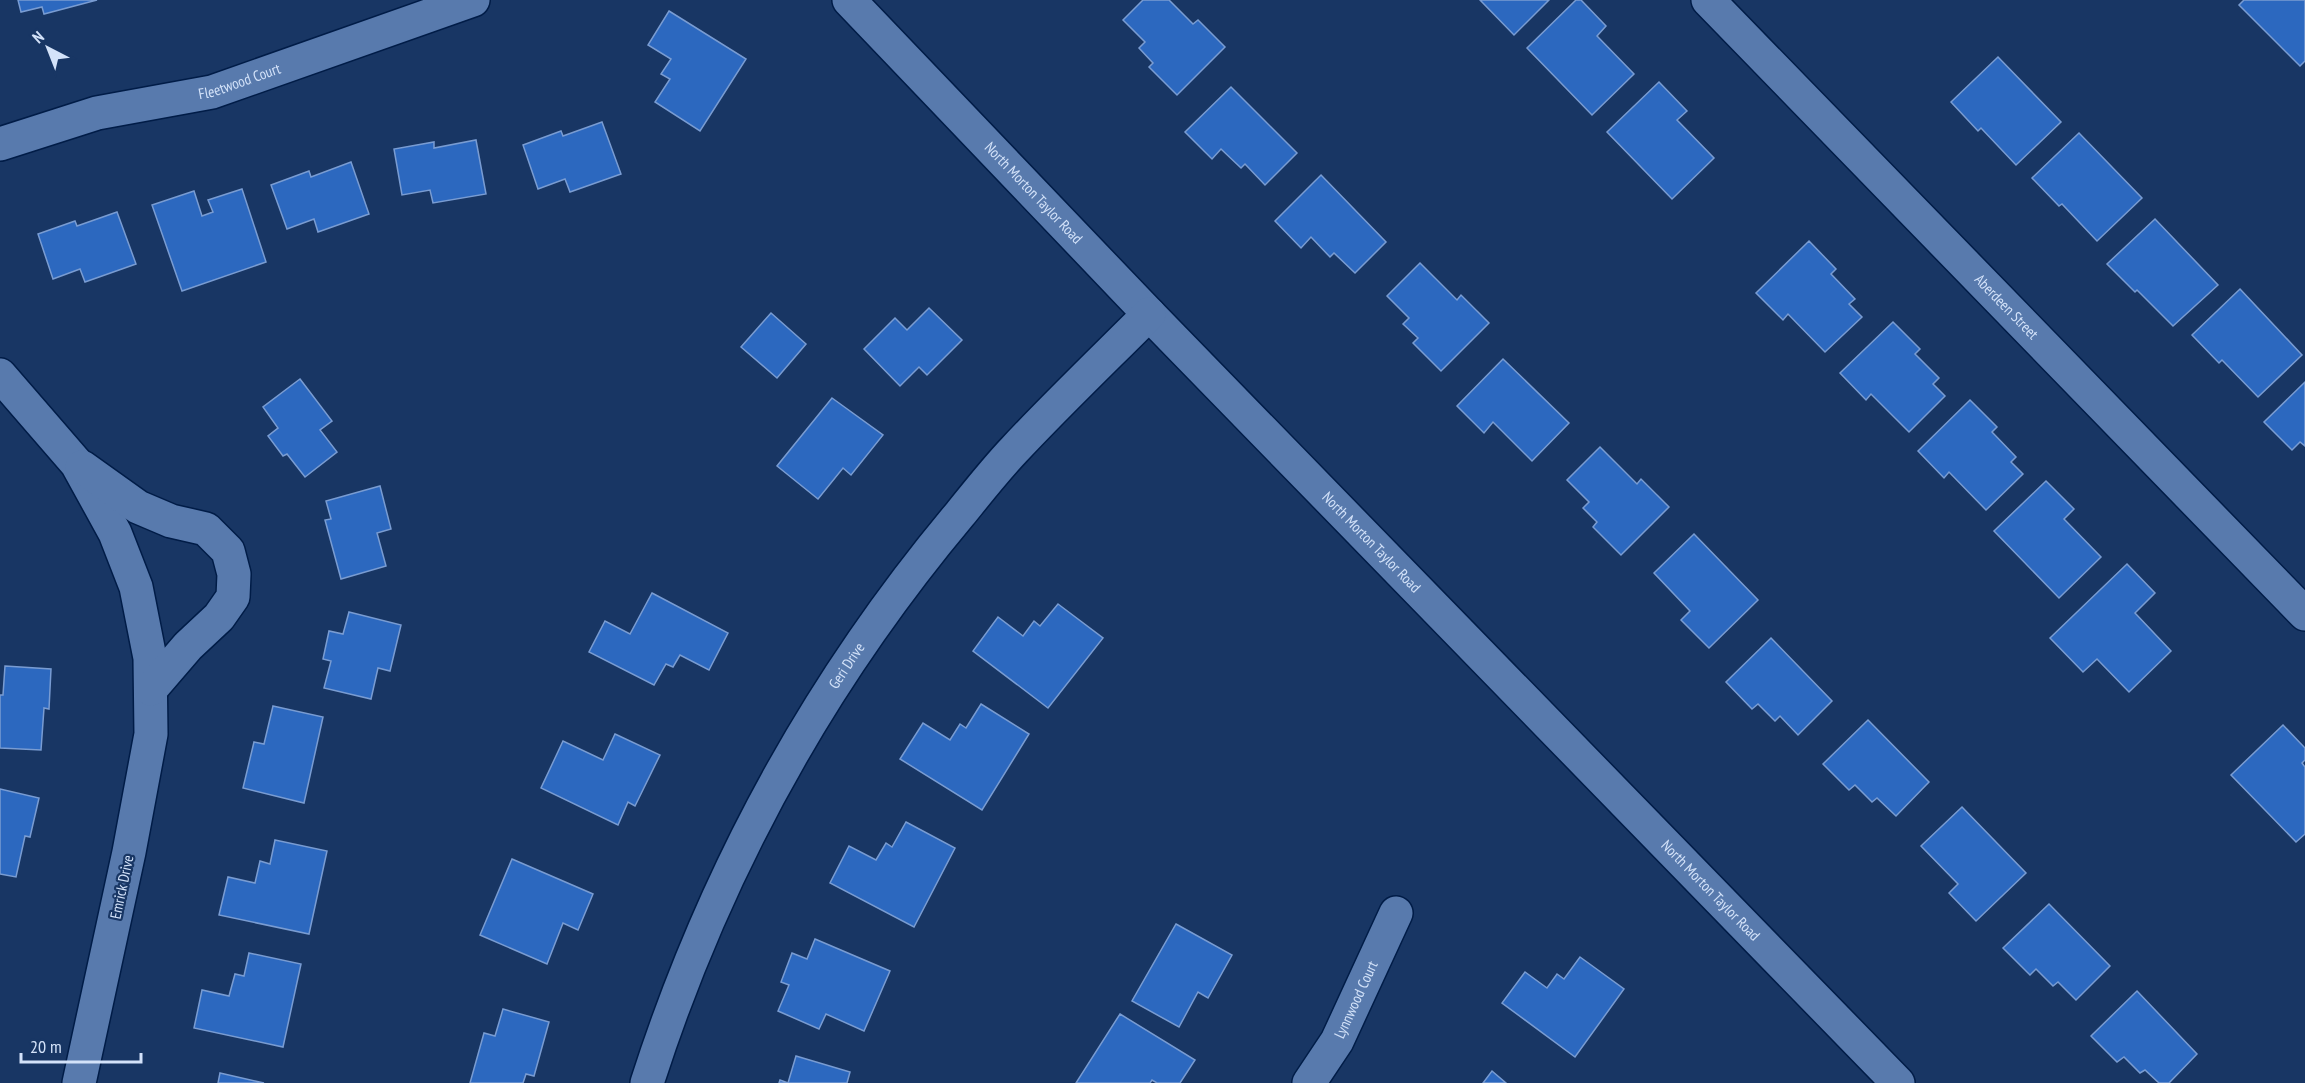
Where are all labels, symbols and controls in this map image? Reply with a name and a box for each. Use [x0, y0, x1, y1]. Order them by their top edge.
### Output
north arrow [18, 18, 78, 78]
text: N [28, 27, 48, 47]
street label: Fleetwood Court [197, 59, 283, 103]
street label: North Morton Taylor Road [981, 138, 1087, 248]
street label: Aberdeen Street [1971, 270, 2043, 343]
street label: North Morton Taylor Road [1318, 488, 1425, 596]
street label: Geri Drive [824, 639, 868, 692]
street label: North Morton Taylor Road [1657, 836, 1764, 945]
street label: Emrick Drive [105, 853, 138, 921]
street label: Lynnwood Court [1330, 958, 1382, 1041]
scale bar [21, 1026, 141, 1064]
text: 20 m [30, 1035, 62, 1058]

